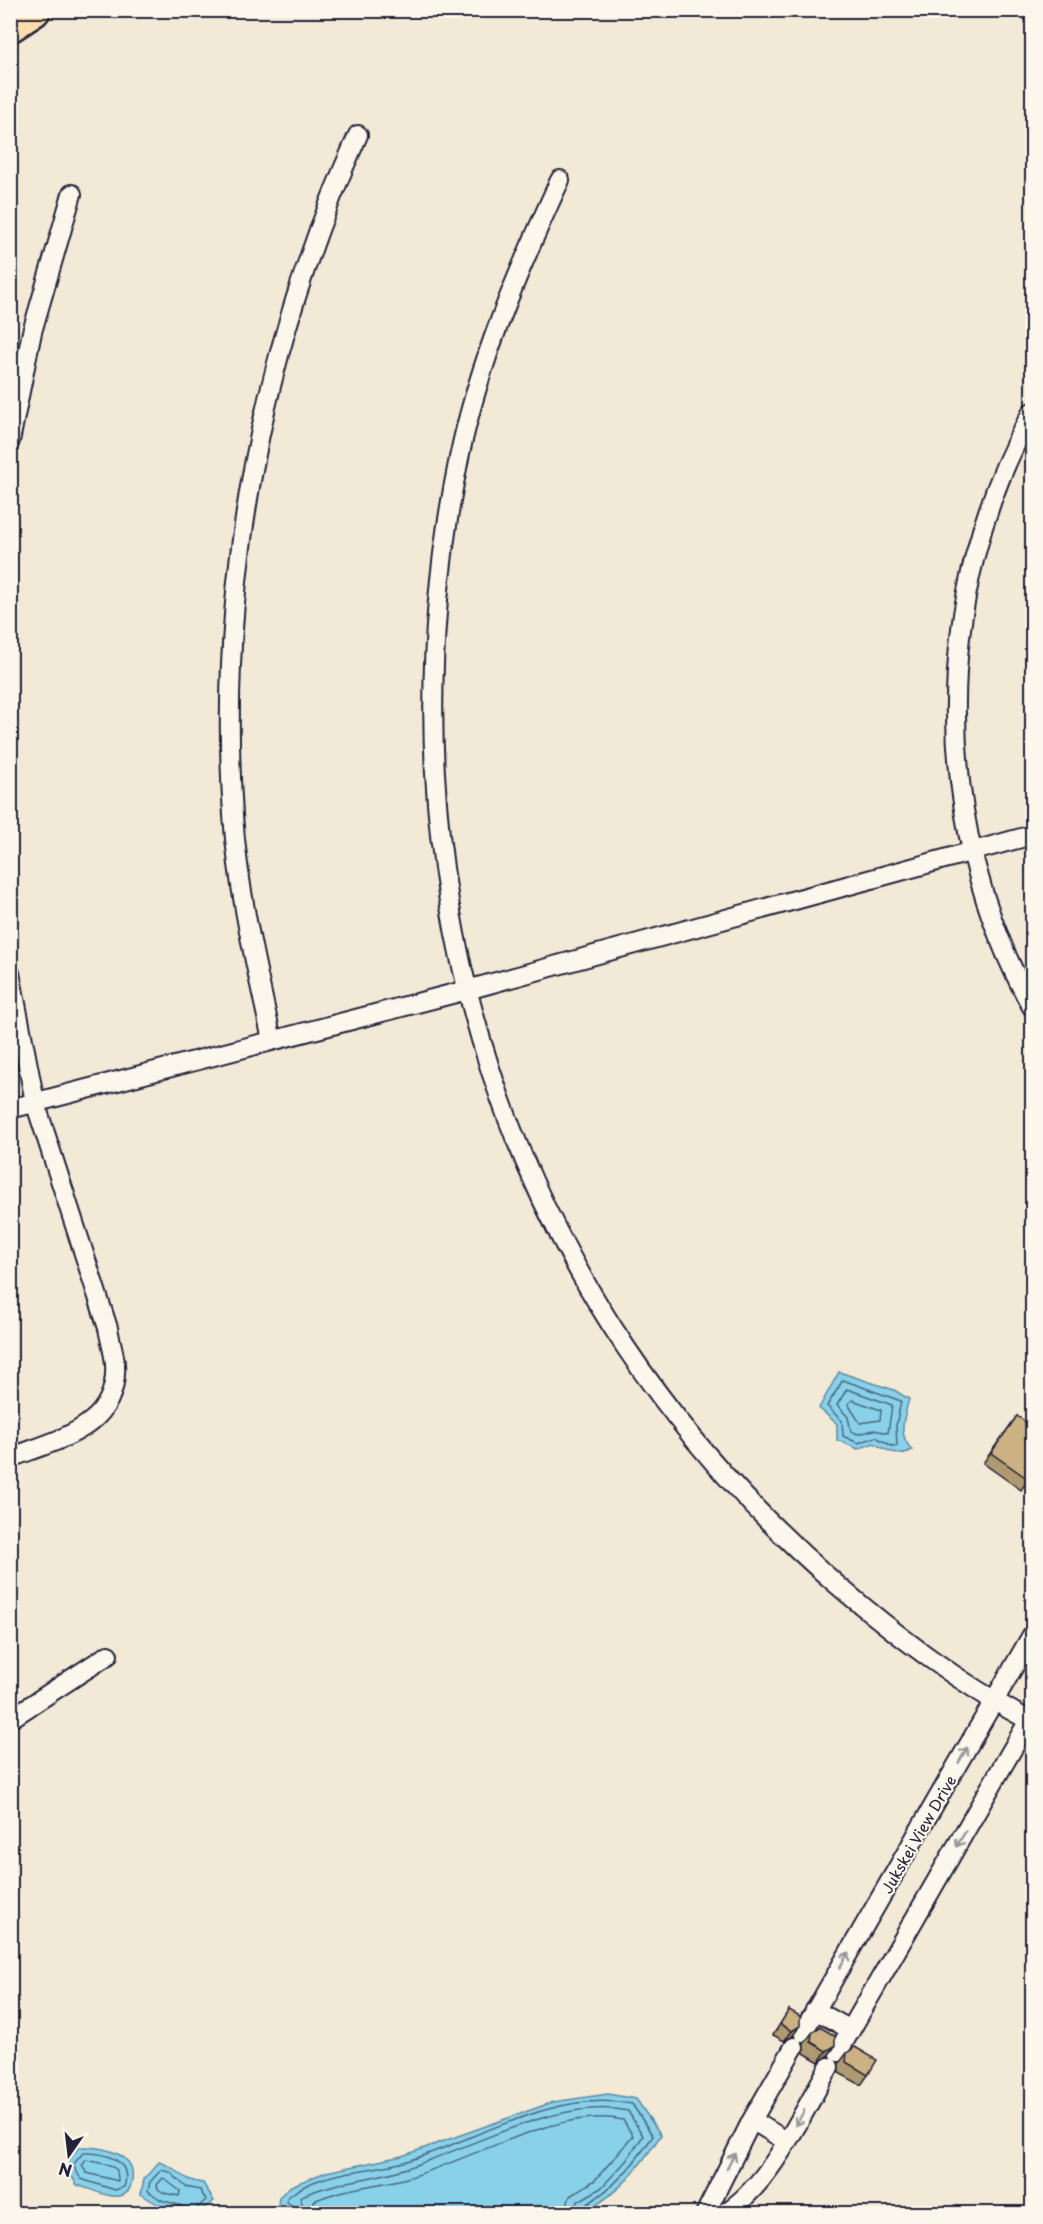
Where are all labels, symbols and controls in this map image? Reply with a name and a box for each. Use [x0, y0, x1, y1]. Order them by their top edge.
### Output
one-way arrow [958, 1747, 970, 1764]
street label: Jukskei View Drive [875, 1771, 961, 1897]
one-way arrow [955, 1830, 967, 1847]
one-way arrow [839, 1952, 851, 1969]
one-way arrow [793, 2109, 805, 2126]
north arrow [39, 2125, 99, 2185]
one-way arrow [725, 2153, 737, 2170]
text: N [56, 2157, 74, 2184]

